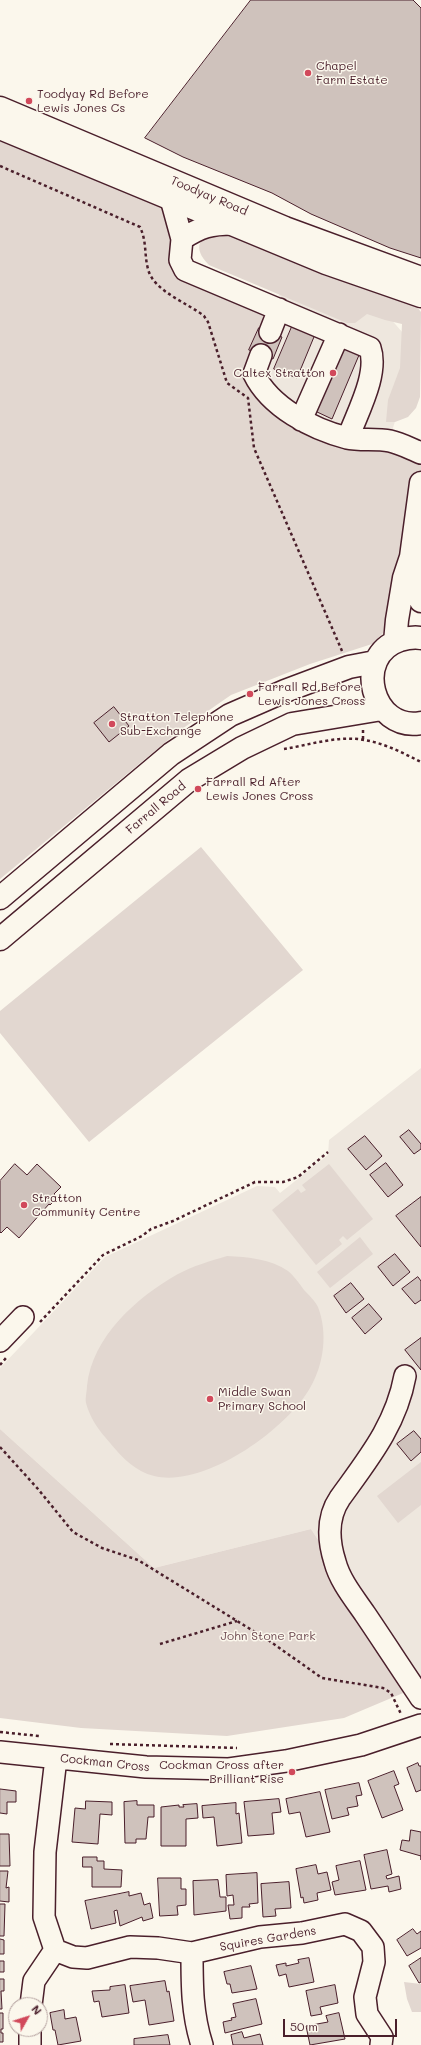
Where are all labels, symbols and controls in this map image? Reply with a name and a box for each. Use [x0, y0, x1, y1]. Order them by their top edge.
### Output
place label: Chapel Farm Estate [316, 59, 388, 87]
marker: Chapel Farm Estate [303, 68, 313, 78]
place label: Toodyay Rd Before Lewis Jones Cs [37, 87, 149, 115]
marker: Toodyay Rd Before Lewis Jones Cs [24, 96, 34, 106]
street label: Toodyay Road [168, 173, 250, 219]
place label: Caltex Stratton [233, 366, 325, 380]
marker: Caltex Stratton [328, 368, 338, 378]
place label: Farrall Rd Before Lewis Jones Cross [258, 680, 365, 708]
marker: Farrall Rd Before Lewis Jones Cross [245, 689, 255, 699]
place label: Stratton Telephone Sub-Exchange [120, 710, 234, 738]
marker: Stratton Telephone Sub-Exchange [107, 719, 117, 729]
place label: Farrall Rd After Lewis Jones Cross [206, 775, 313, 803]
street label: Farrall Road [123, 779, 189, 837]
marker: Farrall Rd After Lewis Jones Cross [193, 784, 203, 794]
place label: Stratton Community Centre [32, 1191, 140, 1219]
marker: Stratton Community Centre [19, 1200, 29, 1210]
place label: Middle Swan Primary School [218, 1385, 306, 1413]
marker: Middle Swan Primary School [205, 1394, 215, 1404]
park label: John Stone Park [220, 1629, 316, 1643]
street label: Cockman Cross [59, 1751, 151, 1775]
place label: Cockman Cross after Brilliant Rise [159, 1758, 284, 1786]
marker: Cockman Cross after Brilliant Rise [287, 1767, 297, 1777]
street label: Squires Gardens [219, 1923, 317, 1955]
north arrow [8, 1997, 48, 2037]
text: N [28, 2002, 45, 2018]
scale bar [285, 2011, 399, 2037]
text: 50 m [290, 2018, 318, 2034]

